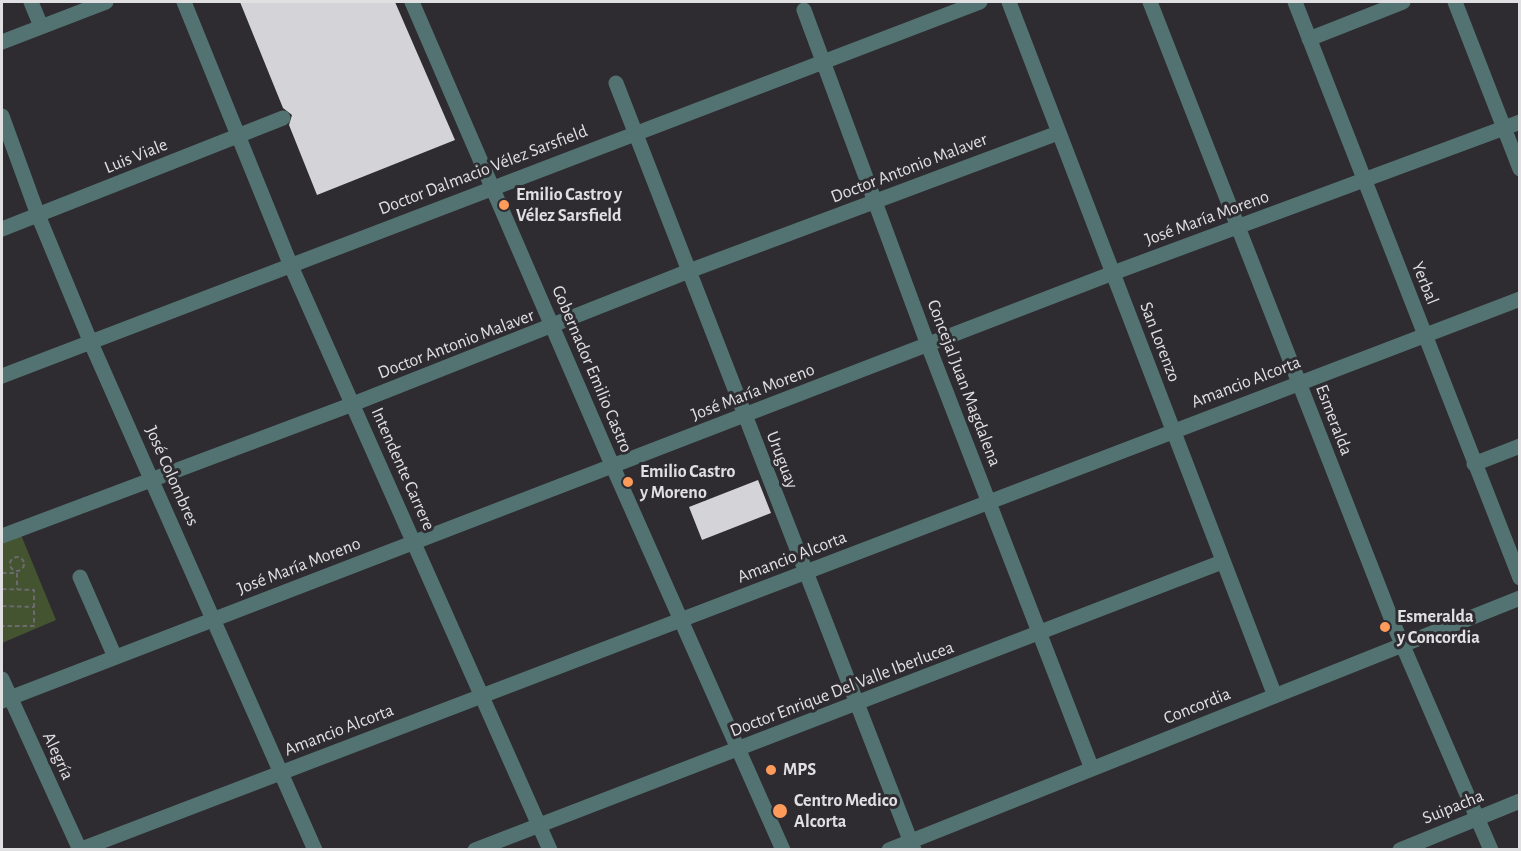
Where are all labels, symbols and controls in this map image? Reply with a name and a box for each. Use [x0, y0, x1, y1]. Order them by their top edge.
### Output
street label: Doctor Dalmacio Vélez Sarsfield [375, 120, 591, 220]
street label: Doctor Antonio Malaver [828, 128, 990, 208]
street label: Luis Viale [101, 134, 171, 178]
place label: Emilio Castro y Vélez Sarsfield [516, 184, 622, 226]
street label: José María Moreno [1142, 186, 1272, 250]
marker: Emilio Castro y Vélez Sarsfield [497, 198, 511, 212]
street label: Yerbal [1407, 258, 1443, 308]
street label: Gobernador Emilio Castro [547, 282, 637, 456]
street label: Concejal Juan Magdalena [922, 297, 1006, 469]
street label: San Lorenzo [1135, 299, 1185, 385]
street label: Doctor Antonio Malaver [375, 304, 537, 384]
street label: Amancio Alcorta [1188, 351, 1304, 413]
street label: José María Moreno [688, 359, 818, 425]
street label: Esmeralda [1311, 382, 1357, 458]
street label: Intendente Carrere [366, 404, 440, 534]
street label: José Colombres [140, 423, 204, 529]
street label: Uruguay [761, 428, 803, 492]
place label: Emilio Castro y Moreno [640, 461, 735, 504]
marker: Emilio Castro y Moreno [621, 475, 635, 489]
street label: Amancio Alcorta [734, 526, 850, 588]
street label: José María Moreno [234, 533, 364, 599]
place label: Esmeralda y Concordia [1397, 606, 1480, 648]
marker: Esmeralda y Concordia [1378, 620, 1392, 634]
street label: Doctor Enrique Del Valle Iberlucea [727, 636, 957, 742]
street label: Concordia [1160, 683, 1234, 729]
street label: Amancio Alcorta [281, 699, 397, 761]
street label: Alegría [38, 729, 78, 783]
place label: MPS [783, 759, 816, 781]
marker: MPS [764, 763, 778, 777]
street label: Suipacha [1419, 785, 1487, 829]
place label: Centro Medico Alcorta [794, 790, 898, 832]
marker: Centro Medico Alcorta [771, 802, 789, 820]

